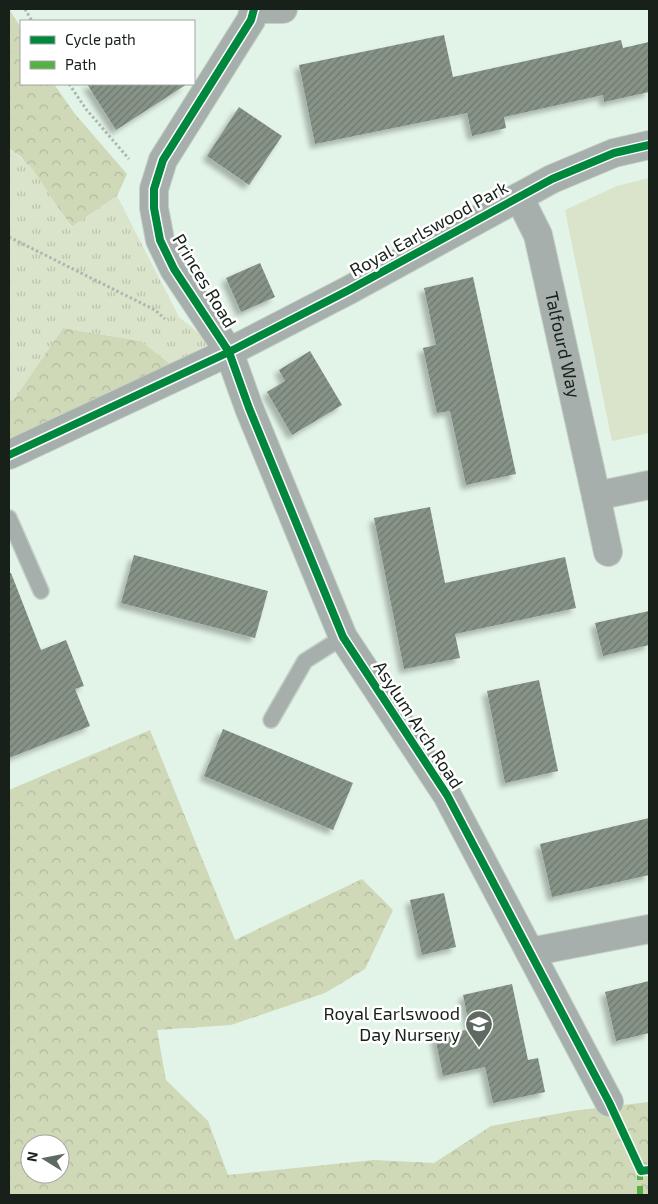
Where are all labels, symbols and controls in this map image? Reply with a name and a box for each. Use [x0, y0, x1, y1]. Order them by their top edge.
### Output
legend [20, 20, 195, 85]
text: Cycle path [65, 30, 136, 48]
text: Path [65, 55, 96, 73]
street label: Royal Earlswood Park [346, 175, 511, 281]
street label: Princes Road [168, 230, 242, 331]
street label: Talfourd Way [541, 289, 586, 400]
street label: Asylum Arch Road [369, 657, 468, 792]
place label: Royal Earlswood Day Nursery [323, 1002, 460, 1045]
school or university icon: Royal Earlswood Day Nursery [464, 1009, 494, 1048]
north arrow [20, 1134, 70, 1184]
text: N [22, 1150, 41, 1163]

